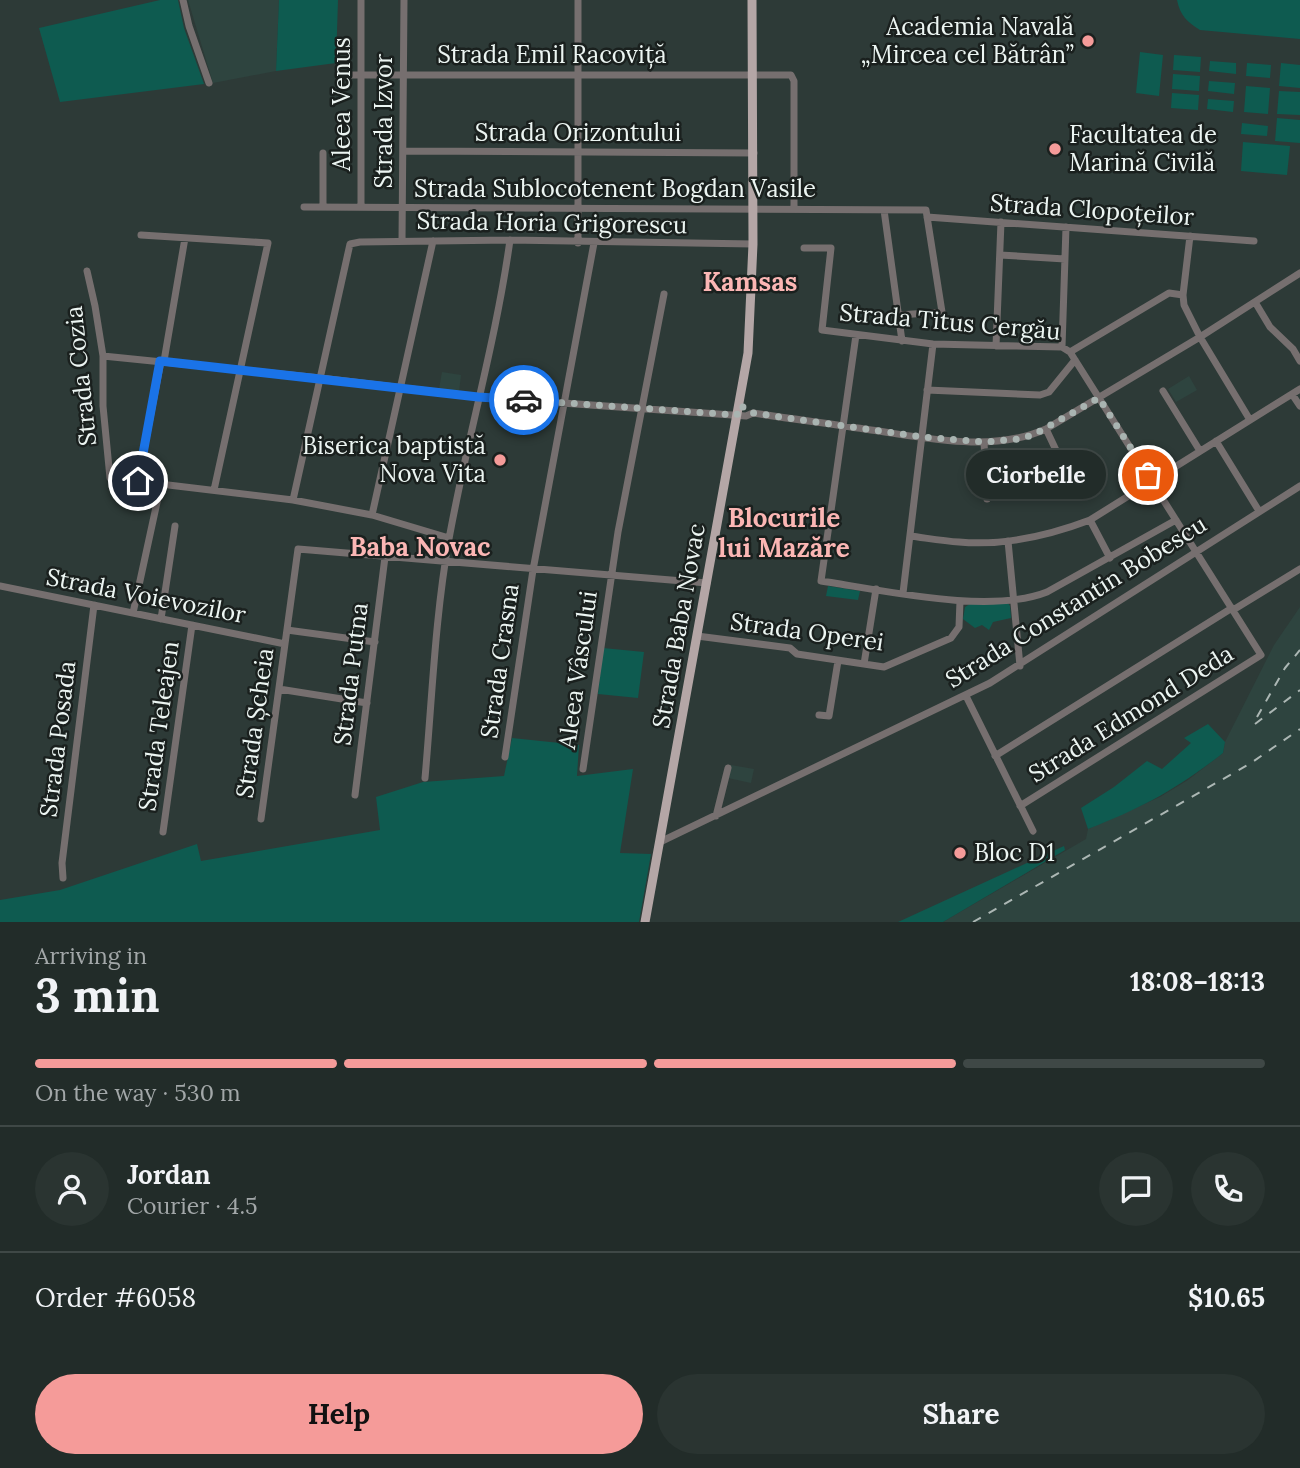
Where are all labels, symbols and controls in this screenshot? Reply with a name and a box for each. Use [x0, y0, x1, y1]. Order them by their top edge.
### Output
place label: Academia Navală „Mircea cel Bătrân” [860, 11, 1074, 70]
marker: Academia Navală „Mircea cel Bătrân” [1080, 33, 1096, 49]
street label: Aleea Venus [326, 37, 357, 172]
street label: Strada Emil Racoviță [437, 39, 667, 70]
street label: Strada Izvor [368, 53, 399, 189]
street label: Strada Orizontului [475, 117, 681, 148]
place label: Facultatea de Marină Civilă [1069, 119, 1217, 178]
marker: Facultatea de Marină Civilă [1047, 141, 1063, 157]
street label: Strada Sublocotenent Bogdan Vasile [414, 173, 816, 204]
street label: Strada Clopoțeilor [989, 187, 1196, 232]
street label: Strada Horia Grigorescu [416, 205, 688, 240]
district label: Kamsas [703, 265, 797, 298]
street label: Strada Titus Cergău [838, 296, 1062, 347]
street label: Strada Cozia [58, 304, 103, 448]
courier [489, 365, 559, 435]
icon: car [505, 381, 543, 419]
place label: Biserica baptistă Nova Vita [302, 430, 486, 489]
pin [1118, 445, 1178, 505]
callout: Ciorbelle [966, 450, 1106, 500]
pin [108, 451, 168, 511]
marker: Biserica baptistă Nova Vita [492, 452, 508, 468]
icon: bag [1129, 456, 1167, 494]
text: Ciorbelle [986, 460, 1086, 489]
icon: home [119, 462, 157, 500]
district label: Blocurile lui Mazăre [718, 501, 850, 564]
street label: Strada Constantin Bobescu [939, 508, 1212, 695]
street label: Strada Baba Novac [645, 521, 712, 731]
district label: Baba Novac [349, 530, 491, 563]
street label: Strada Voievozilor [44, 561, 249, 630]
street label: Strada Crasna [473, 582, 526, 740]
street label: Aleea Vâscului [551, 589, 604, 752]
street label: Strada Putna [326, 601, 375, 747]
street label: Strada Operei [728, 605, 886, 658]
street label: Strada Edmond Deda [1022, 638, 1239, 789]
street label: Strada Teleajen [131, 639, 186, 813]
street label: Strada Șcheia [229, 646, 280, 800]
street label: Strada Posada [33, 659, 82, 819]
place label: Bloc D1 [974, 837, 1055, 868]
marker: Bloc D1 [952, 845, 968, 861]
text: Arriving in [35, 941, 147, 970]
text: 18:08–18:13 [1130, 965, 1265, 998]
text: 3 min [35, 966, 160, 1025]
text: On the way · 530 m [35, 1078, 241, 1107]
button: person [35, 1152, 109, 1226]
button: chat [1099, 1152, 1173, 1226]
button: phone [1191, 1152, 1265, 1226]
text: Jordan [127, 1158, 211, 1191]
text: Courier · 4.5 [127, 1191, 258, 1220]
text: Order #6058 [35, 1281, 196, 1314]
text: $10.65 [1188, 1281, 1265, 1314]
button: Help [35, 1374, 643, 1454]
button: Share [657, 1374, 1265, 1454]

